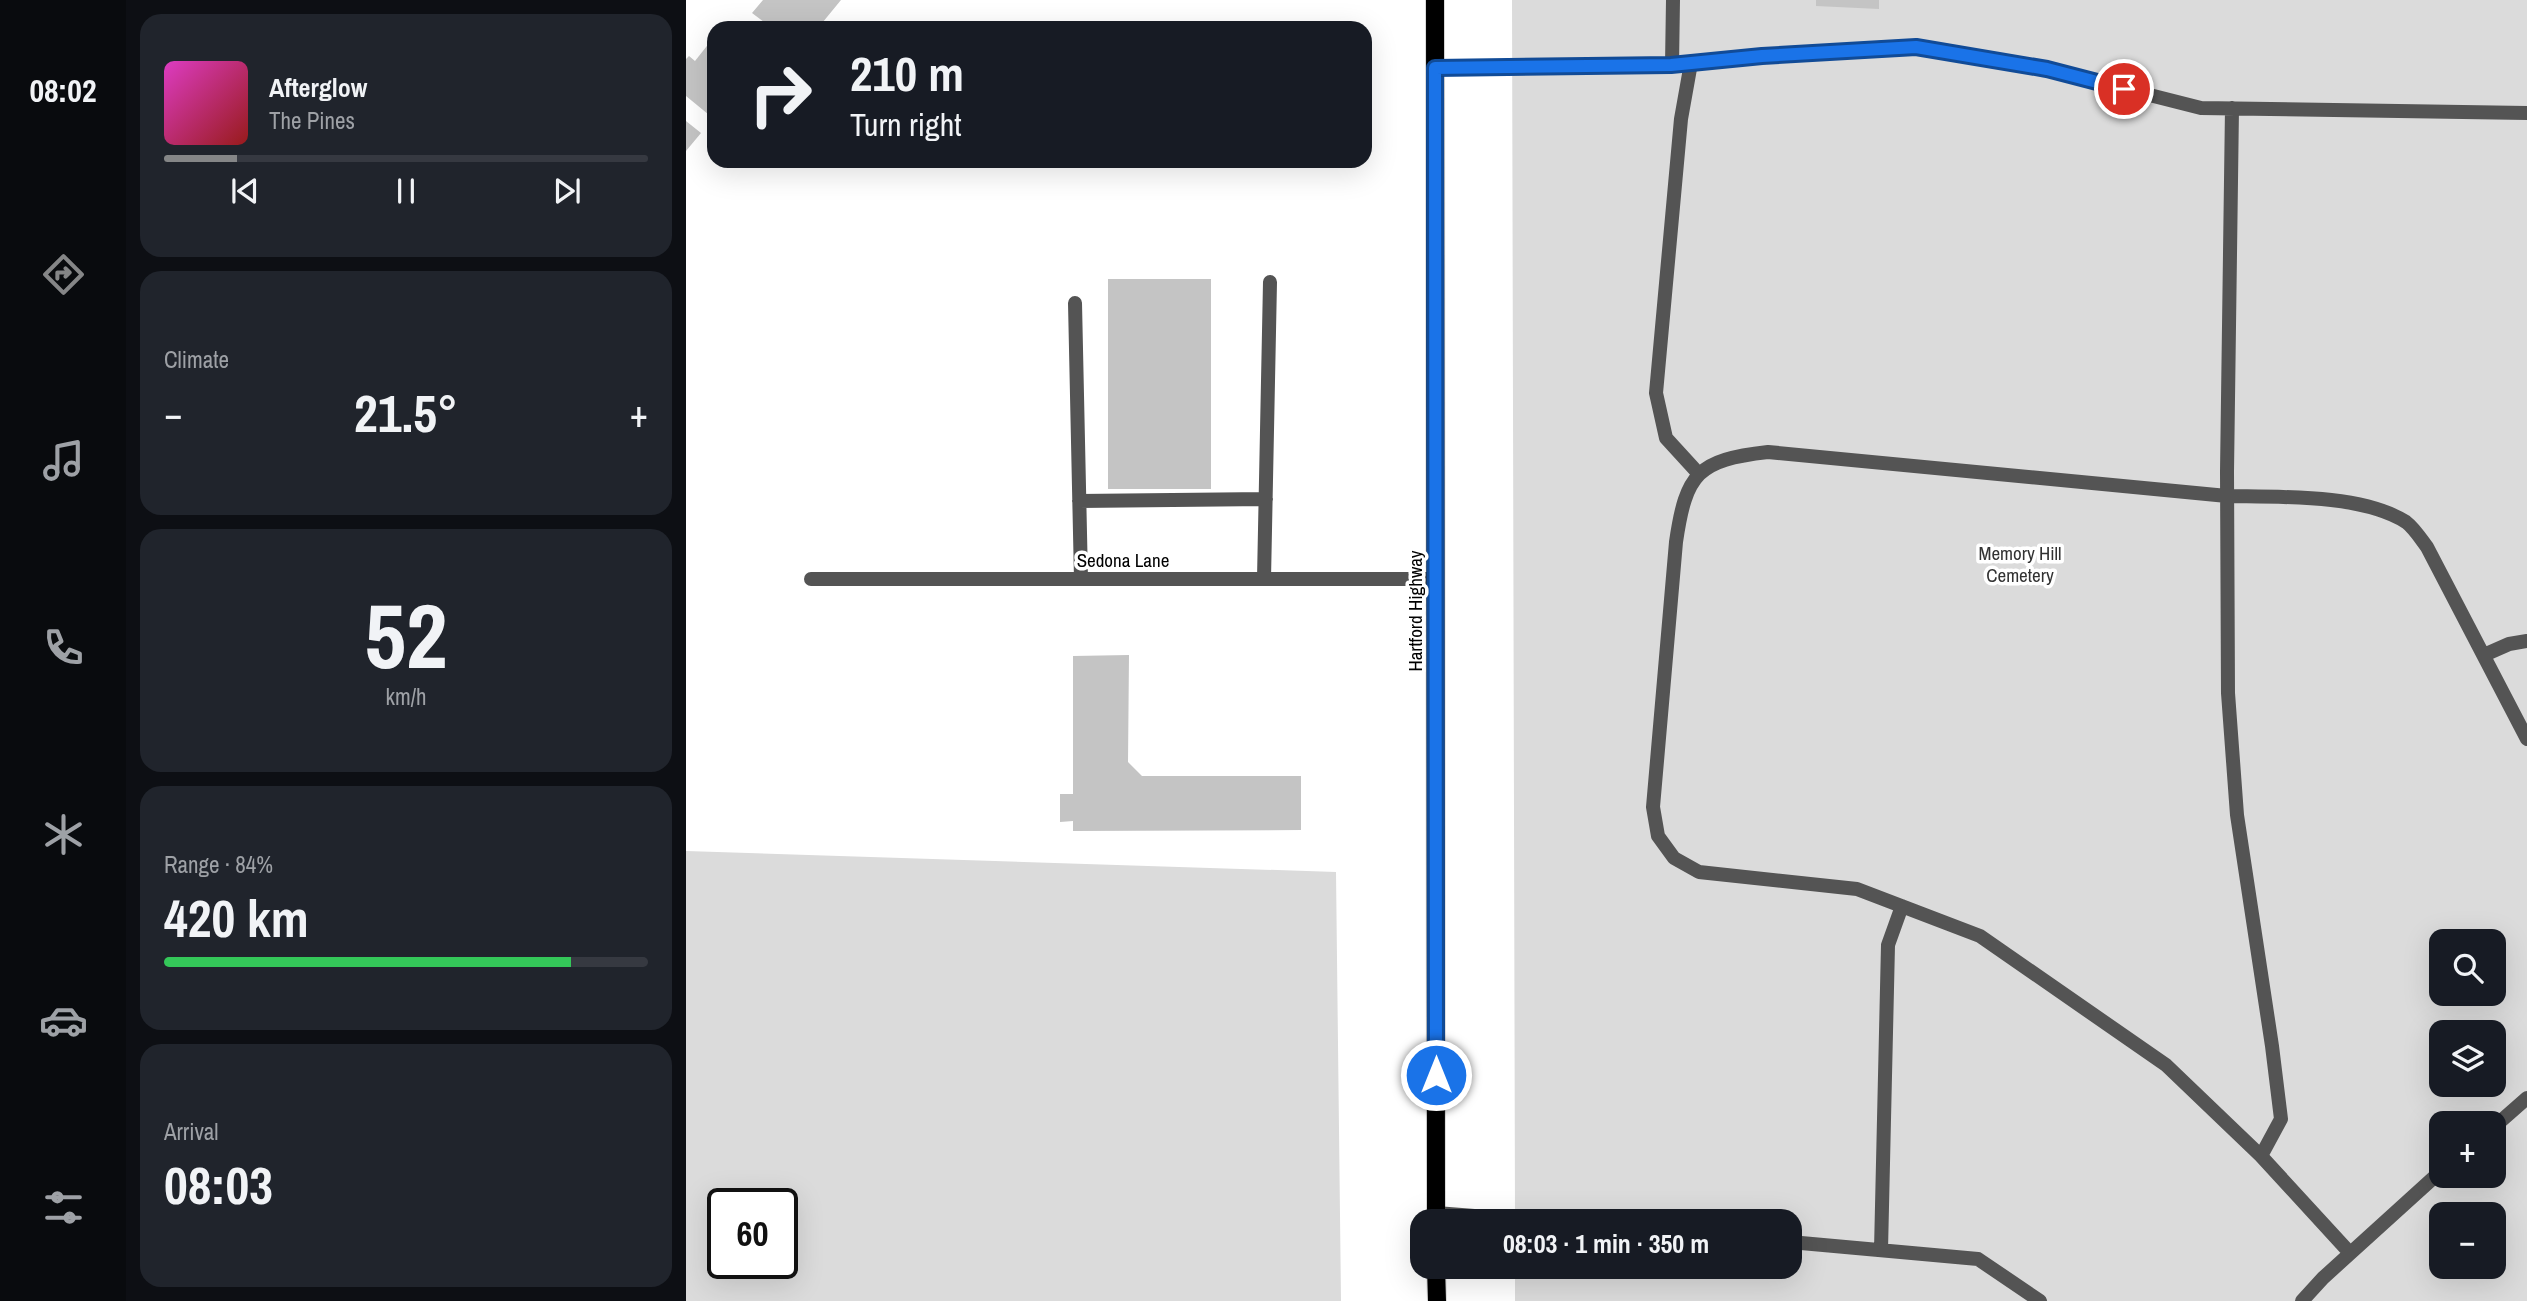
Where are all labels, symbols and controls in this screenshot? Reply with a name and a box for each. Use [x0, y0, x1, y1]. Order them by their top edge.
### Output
text: 210 m [850, 40, 964, 106]
icon: right [735, 49, 826, 140]
pin [2094, 59, 2154, 119]
text: 08:02 [29, 69, 97, 112]
text: Afterglow [269, 70, 367, 105]
icon: arrive [2105, 70, 2143, 108]
text: Turn right [850, 103, 962, 146]
text: The Pines [269, 105, 355, 136]
icon: previous [226, 172, 264, 210]
icon: pause [387, 172, 425, 210]
icon: next [548, 172, 586, 210]
icon: directions [39, 250, 88, 299]
text: Climate [164, 344, 229, 375]
text: 21.5° [354, 378, 458, 448]
text: − [164, 388, 182, 439]
text: + [630, 388, 648, 439]
icon: music [39, 436, 88, 485]
park label: Memory Hill Cemetery [1978, 540, 2062, 588]
street label: Sedona Lane [1077, 547, 1169, 573]
street label: Hartford Highway [1402, 550, 1428, 672]
text: 52 [365, 574, 448, 696]
icon: phone [39, 623, 88, 672]
text: km/h [386, 681, 426, 712]
icon: climate [39, 810, 88, 859]
text: Range · 84% [164, 849, 273, 880]
text: 420 km [164, 883, 309, 953]
map controls [2429, 929, 2506, 1279]
button: search [2429, 929, 2506, 1006]
icon: car [39, 996, 88, 1045]
button: layers [2429, 1020, 2506, 1097]
position arrow [1399, 1038, 1473, 1112]
button: + [2429, 1111, 2506, 1188]
text: Arrival [164, 1116, 219, 1147]
text: 08:03 [164, 1150, 273, 1220]
icon: filters [39, 1183, 88, 1232]
speed limit sign: 60 [707, 1188, 798, 1279]
button: − [2429, 1202, 2506, 1279]
text: 08:03 · 1 min · 350 m [1503, 1226, 1709, 1261]

